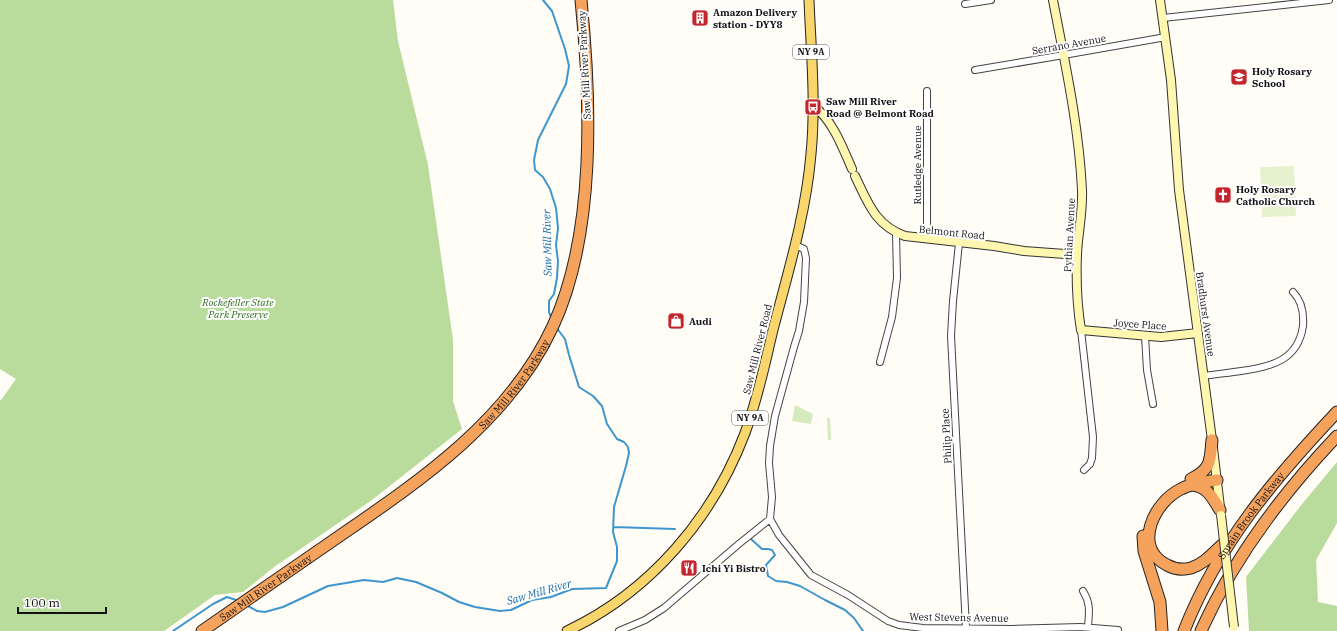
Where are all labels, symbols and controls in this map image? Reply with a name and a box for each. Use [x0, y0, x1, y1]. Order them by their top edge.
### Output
place label: Amazon Delivery station - DYY8 [713, 6, 797, 31]
building icon: Amazon Delivery station - DYY8 [690, 8, 710, 28]
street label: Saw Mill River Parkway [575, 10, 594, 120]
street label: Serrano Avenue [1031, 32, 1107, 57]
road number: NY 9A [793, 45, 829, 59]
place label: Holy Rosary School [1252, 65, 1312, 90]
school or university icon: Holy Rosary School [1229, 67, 1249, 87]
place label: Saw Mill River Road @ Belmont Road [826, 95, 935, 120]
bus stop icon: Saw Mill River Road @ Belmont Road [803, 97, 823, 117]
street label: Rutledge Avenue [911, 125, 924, 205]
place label: Holy Rosary Catholic Church [1236, 183, 1316, 208]
church icon: Holy Rosary Catholic Church [1213, 185, 1233, 205]
street label: Pythian Avenue [1061, 198, 1078, 272]
water label: Saw Mill River [539, 208, 555, 278]
street label: Belmont Road [918, 223, 986, 242]
street label: Bradhurst Avenue [1193, 271, 1218, 357]
park label: Rockefeller State Park Preserve [201, 296, 274, 321]
street label: Saw Mill River Road [740, 303, 775, 396]
shop icon: Audi [666, 311, 686, 331]
place label: Audi [689, 315, 713, 328]
street label: Joyce Place [1113, 316, 1167, 333]
street label: Saw Mill River Parkway [476, 337, 552, 432]
street label: Philip Place [939, 408, 954, 464]
road number: NY 9A [732, 411, 768, 425]
street label: Sprain Brook Parkway [1215, 469, 1288, 562]
street label: Saw Mill River Parkway [217, 551, 315, 624]
restaurant icon: Ichi Yi Bistro [679, 558, 699, 578]
place label: Ichi Yi Bistro [702, 562, 766, 575]
water label: Saw Mill River [504, 576, 574, 608]
scale bar [18, 589, 106, 615]
text: 100 m [24, 595, 60, 610]
street label: West Stevens Avenue [909, 610, 1009, 625]

